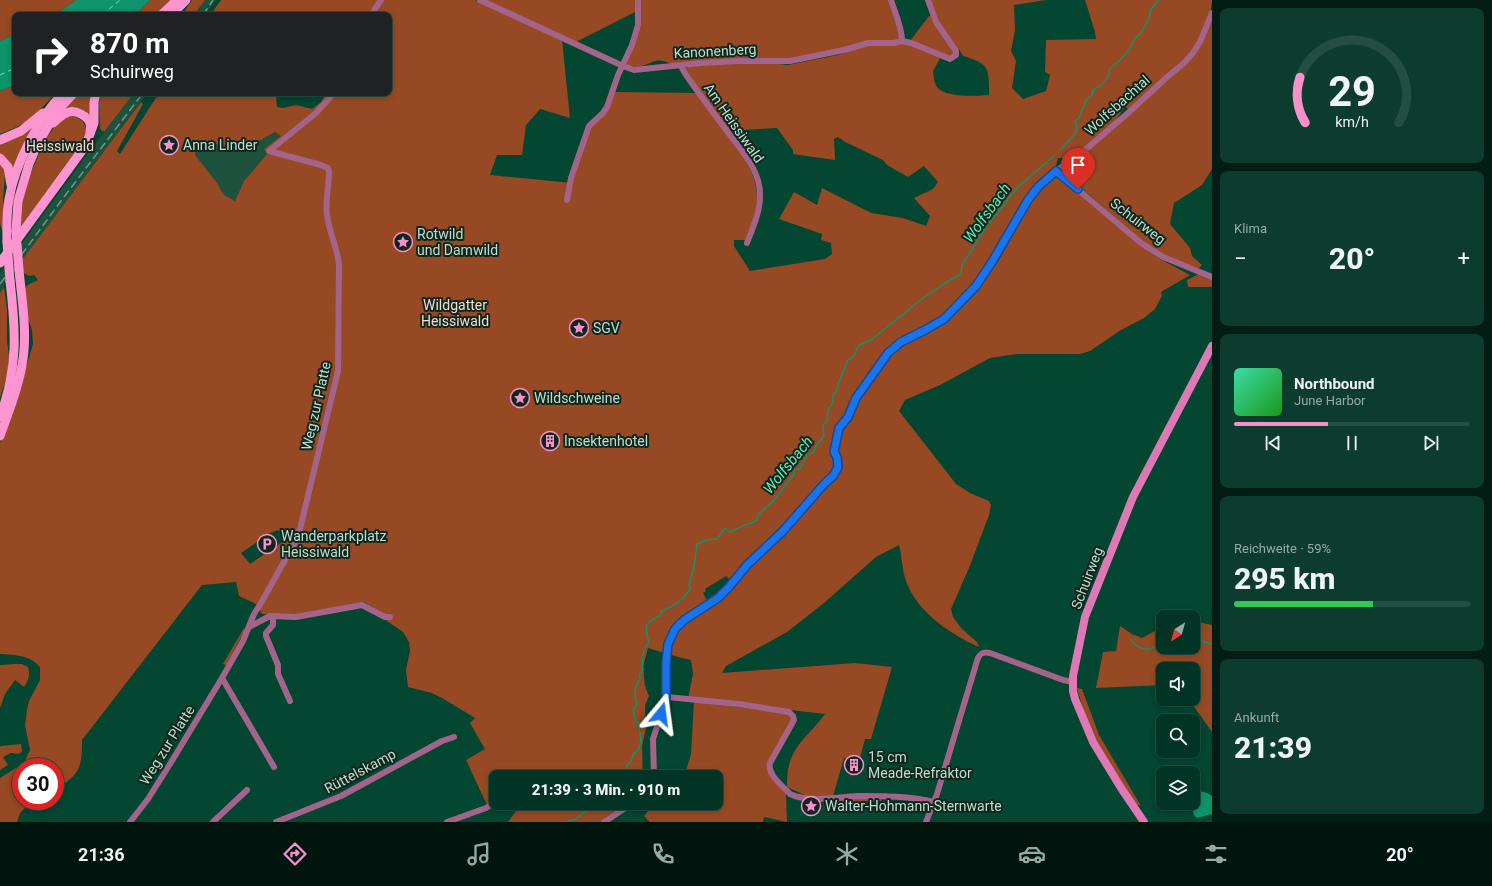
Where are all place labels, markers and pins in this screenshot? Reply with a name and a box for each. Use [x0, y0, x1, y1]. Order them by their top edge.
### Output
place icon: Anna Linder [158, 134, 180, 156]
place label: Anna Linder [183, 137, 258, 153]
pin [1061, 148, 1095, 189]
place label: Rotwild und Damwild [417, 226, 498, 258]
place icon: Rotwild und Damwild [392, 231, 414, 253]
place icon: SGV [568, 317, 590, 339]
place label: SGV [593, 320, 620, 336]
place icon: Wildschweine [509, 387, 531, 409]
place label: Wildschweine [534, 390, 620, 406]
building icon: Insektenhotel [539, 430, 561, 452]
place label: Insektenhotel [564, 433, 648, 449]
place label: Wanderparkplatz Heissiwald [281, 528, 386, 560]
parking icon: Wanderparkplatz Heissiwald [256, 533, 278, 555]
place label: 15 cm Meade-Refraktor [868, 749, 972, 781]
building icon: 15 cm Meade-Refraktor [843, 754, 865, 776]
place icon: Walter-Hohmann-Sternwarte [800, 795, 822, 817]
place label: Walter-Hohmann-Sternwarte [825, 798, 1002, 814]

